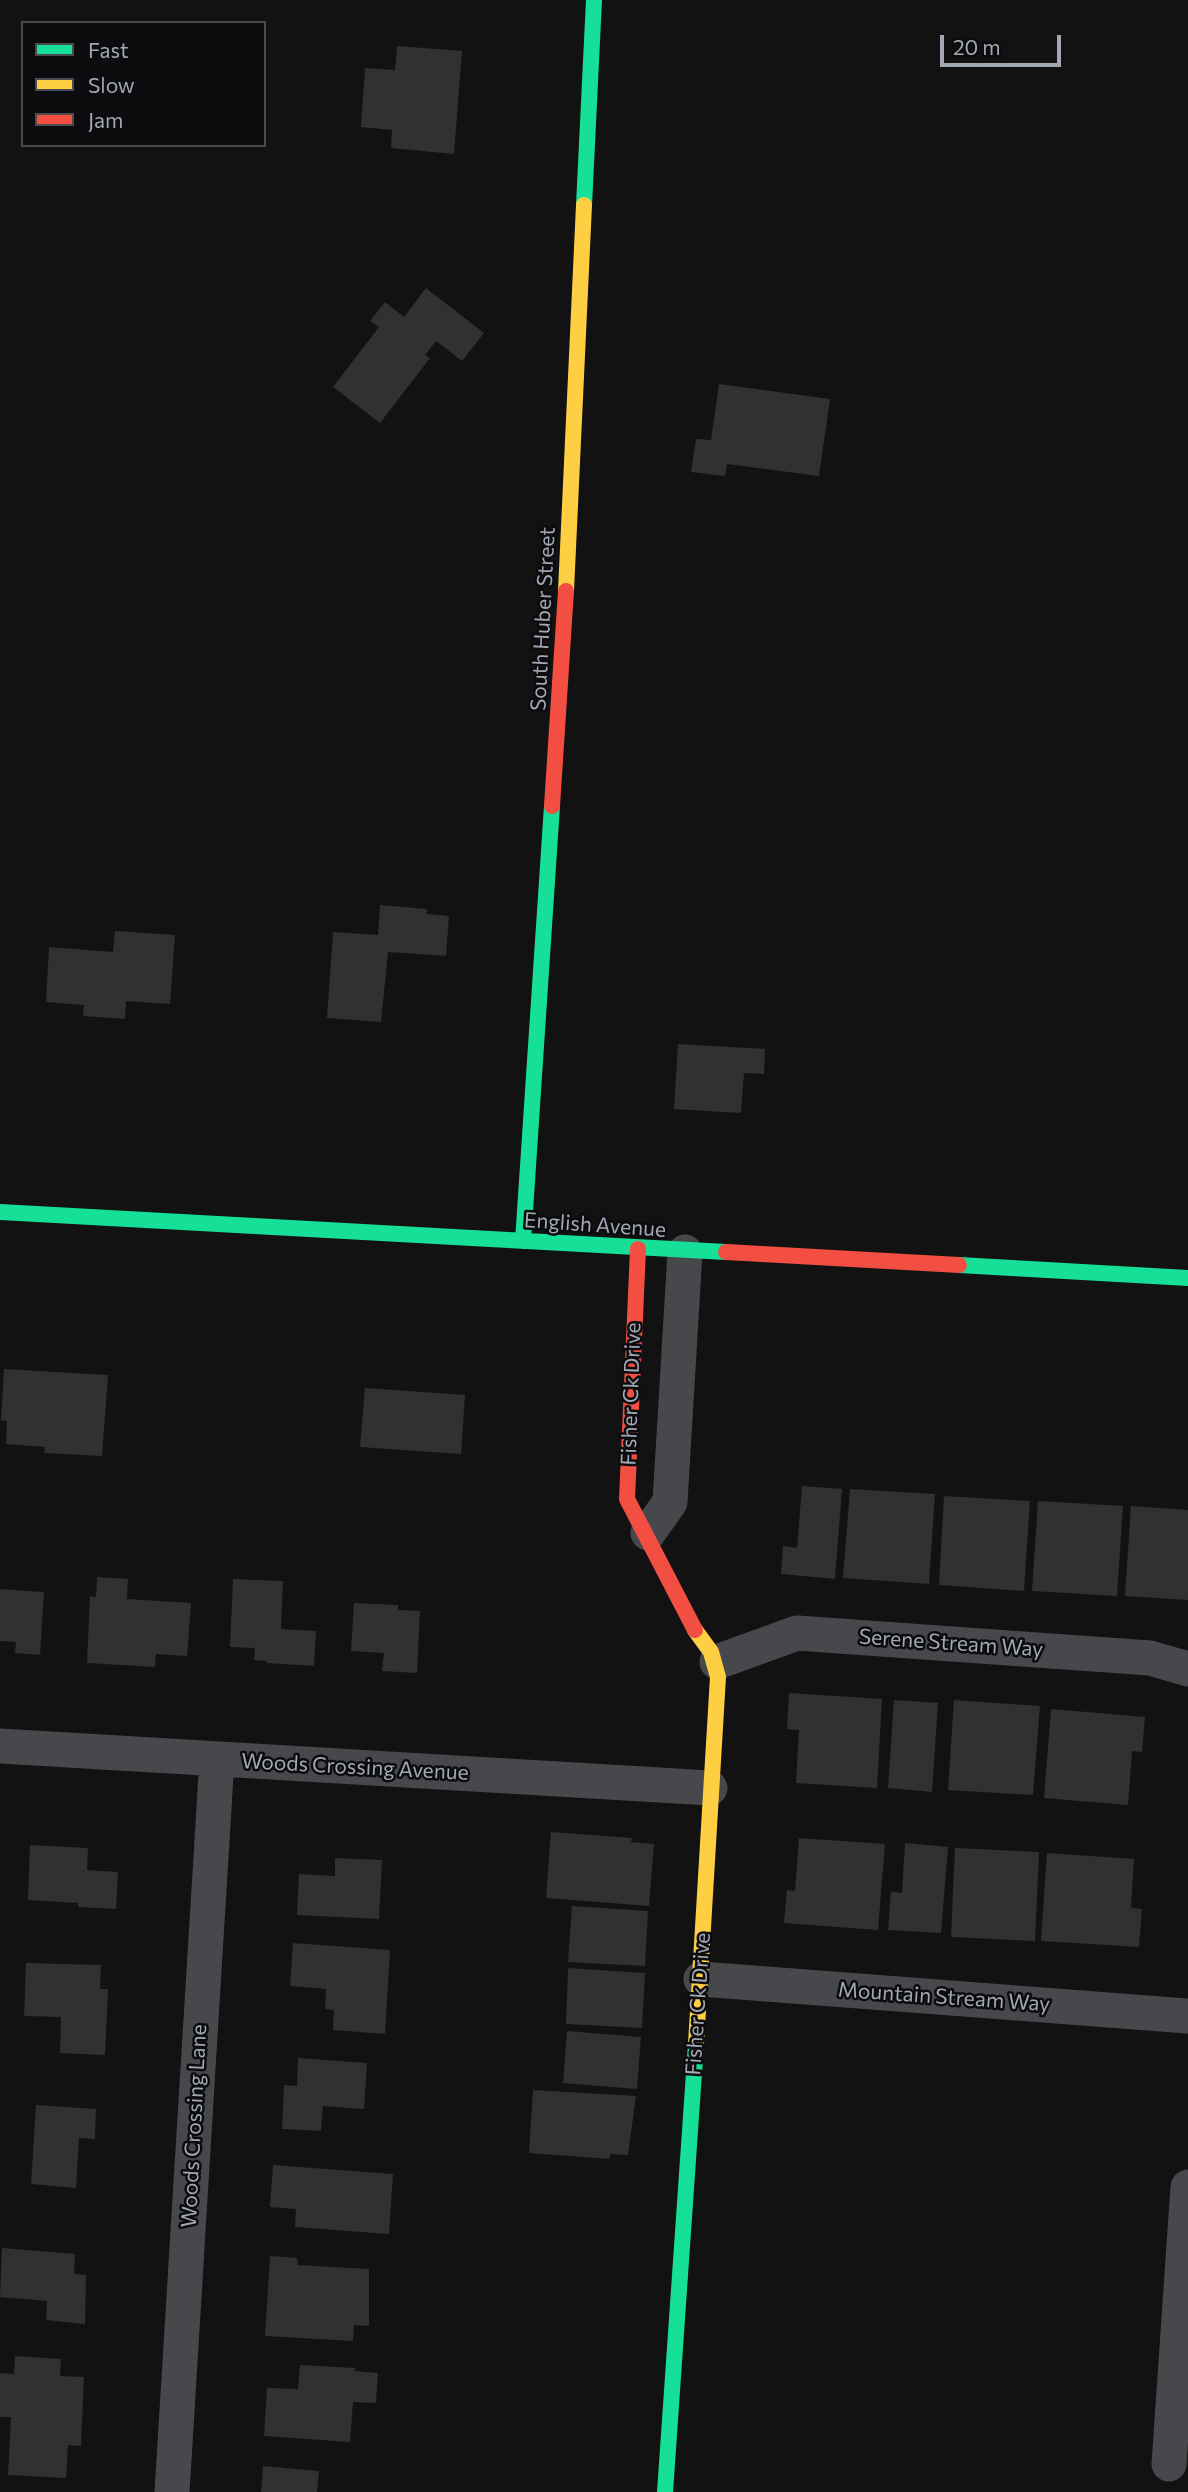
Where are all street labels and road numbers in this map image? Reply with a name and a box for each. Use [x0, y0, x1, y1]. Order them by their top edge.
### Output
street label: South Huber Street [526, 526, 560, 712]
street label: English Avenue [523, 1207, 667, 1243]
street label: Fisher Ck Drive [616, 1322, 646, 1466]
street label: Serene Stream Way [858, 1624, 1044, 1662]
street label: Woods Crossing Avenue [241, 1748, 469, 1786]
street label: Fisher Ck Drive [680, 1932, 716, 2076]
street label: Mountain Stream Way [837, 1977, 1051, 2017]
street label: Woods Crossing Lane [176, 2024, 212, 2228]

